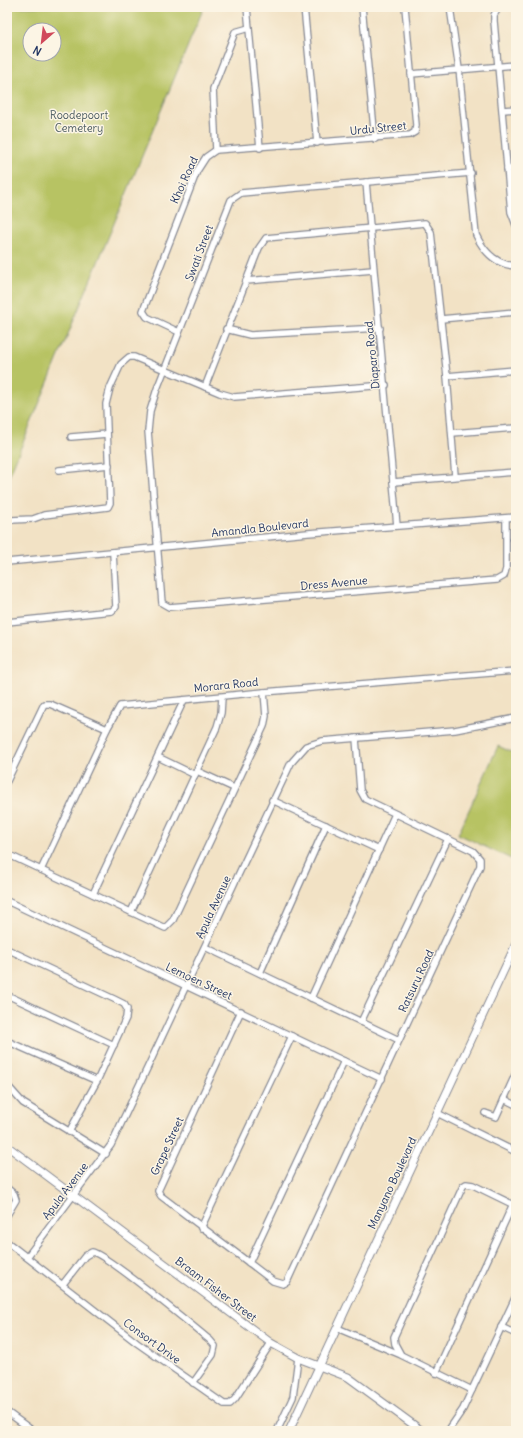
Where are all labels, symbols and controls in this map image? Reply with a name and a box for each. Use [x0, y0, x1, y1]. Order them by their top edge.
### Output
north arrow [22, 22, 62, 62]
text: N [31, 43, 44, 59]
park label: Roodepoort Cemetery [50, 108, 109, 135]
street label: Urdu Street [349, 118, 407, 138]
street label: Khoi Road [167, 154, 201, 206]
street label: Swati Street [182, 223, 216, 283]
street label: Diaparo Road [361, 320, 383, 390]
street label: Amandla Boulevard [211, 516, 310, 540]
street label: Dress Avenue [300, 573, 368, 593]
street label: Morara Road [193, 675, 259, 695]
street label: Apula Avenue [192, 873, 234, 941]
street label: Ratsuru Road [395, 947, 437, 1015]
street label: Lemoen Street [164, 960, 235, 1003]
street label: Grape Street [147, 1114, 187, 1177]
street label: Manyano Boulevard [365, 1134, 420, 1231]
street label: Apula Avenue [39, 1160, 91, 1222]
street label: Braam Fisher Street [172, 1254, 260, 1324]
street label: Consort Drive [120, 1315, 184, 1367]

